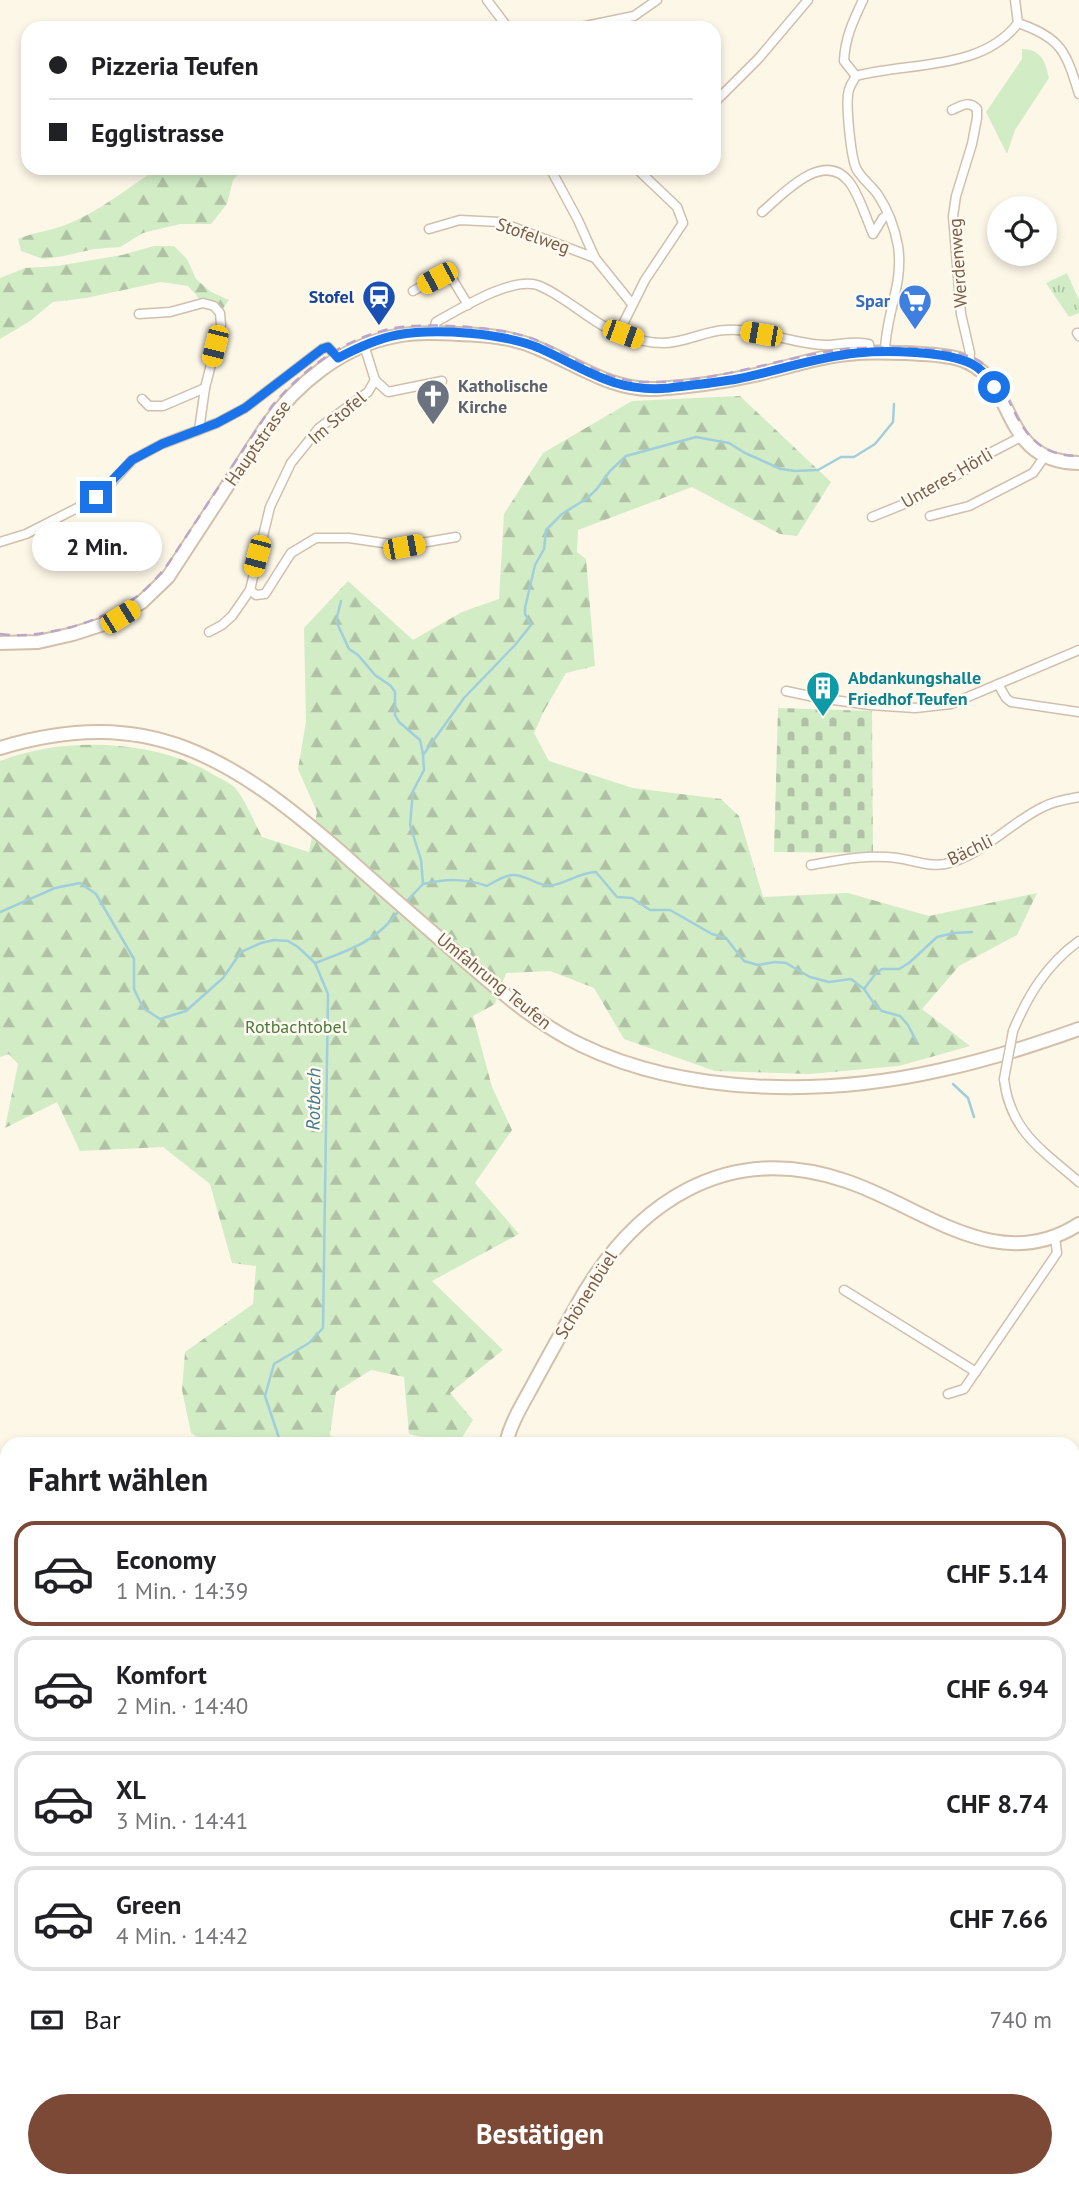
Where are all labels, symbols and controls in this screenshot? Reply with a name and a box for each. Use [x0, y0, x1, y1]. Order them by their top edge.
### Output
text: Pizzeria Teufen [91, 49, 259, 82]
text: Egglistrasse [91, 116, 224, 149]
map controls [987, 196, 1057, 266]
button: locate [987, 196, 1057, 266]
street label: Stofelweg [493, 212, 573, 259]
street label: Werdenweg [943, 217, 972, 309]
car [414, 259, 461, 297]
station icon: Stofel [360, 278, 398, 327]
supermarket icon: Spar [896, 282, 934, 331]
place label: Stofel [309, 285, 355, 308]
place label: Spar [855, 289, 891, 312]
car [600, 317, 647, 351]
car [739, 320, 784, 348]
car [200, 323, 231, 369]
route start [978, 371, 1010, 403]
place label: Katholische Kirche [458, 374, 548, 418]
church icon: Katholische Kirche [414, 377, 452, 426]
street label: Im Stofel [303, 386, 371, 449]
street label: Hauptstrasse [220, 395, 296, 490]
street label: Unteres Hörli [897, 442, 997, 513]
route end [80, 481, 112, 513]
callout: 2 Min. [31, 522, 161, 570]
text: 2 Min. [66, 532, 128, 561]
car [242, 533, 273, 579]
car [382, 533, 427, 561]
car [97, 597, 144, 637]
place label: Abdankungshalle Friedhof Teufen [848, 666, 981, 710]
building icon: Abdankungshalle Friedhof Teufen [804, 669, 842, 718]
street label: Bächli [943, 829, 996, 870]
street label: Umfahrung Teufen [432, 927, 557, 1034]
park label: Rotbachtobel [245, 1015, 348, 1038]
water label: Rotbach [300, 1068, 326, 1130]
street label: Schönenbüel [549, 1246, 622, 1343]
text: Fahrt wählen [28, 1458, 208, 1500]
icon: car [32, 1542, 95, 1605]
text: Economy [116, 1543, 216, 1576]
text: CHF 5.14 [946, 1557, 1048, 1590]
text: 1 Min. · 14:39 [116, 1576, 248, 1605]
icon: car [32, 1657, 95, 1720]
text: Komfort [116, 1658, 207, 1691]
text: CHF 6.94 [946, 1672, 1048, 1705]
text: 2 Min. · 14:40 [116, 1691, 248, 1720]
icon: car [32, 1772, 95, 1835]
text: XL [116, 1773, 146, 1806]
text: CHF 8.74 [946, 1787, 1048, 1820]
text: 3 Min. · 14:41 [116, 1806, 248, 1835]
icon: car [32, 1887, 95, 1950]
text: Green [116, 1888, 181, 1921]
text: CHF 7.66 [949, 1902, 1048, 1935]
text: 4 Min. · 14:42 [116, 1921, 248, 1950]
icon: cash [28, 2001, 66, 2039]
text: Bar [84, 2003, 121, 2036]
text: 740 m [990, 2005, 1052, 2034]
button: Bestätigen [28, 2094, 1052, 2174]

